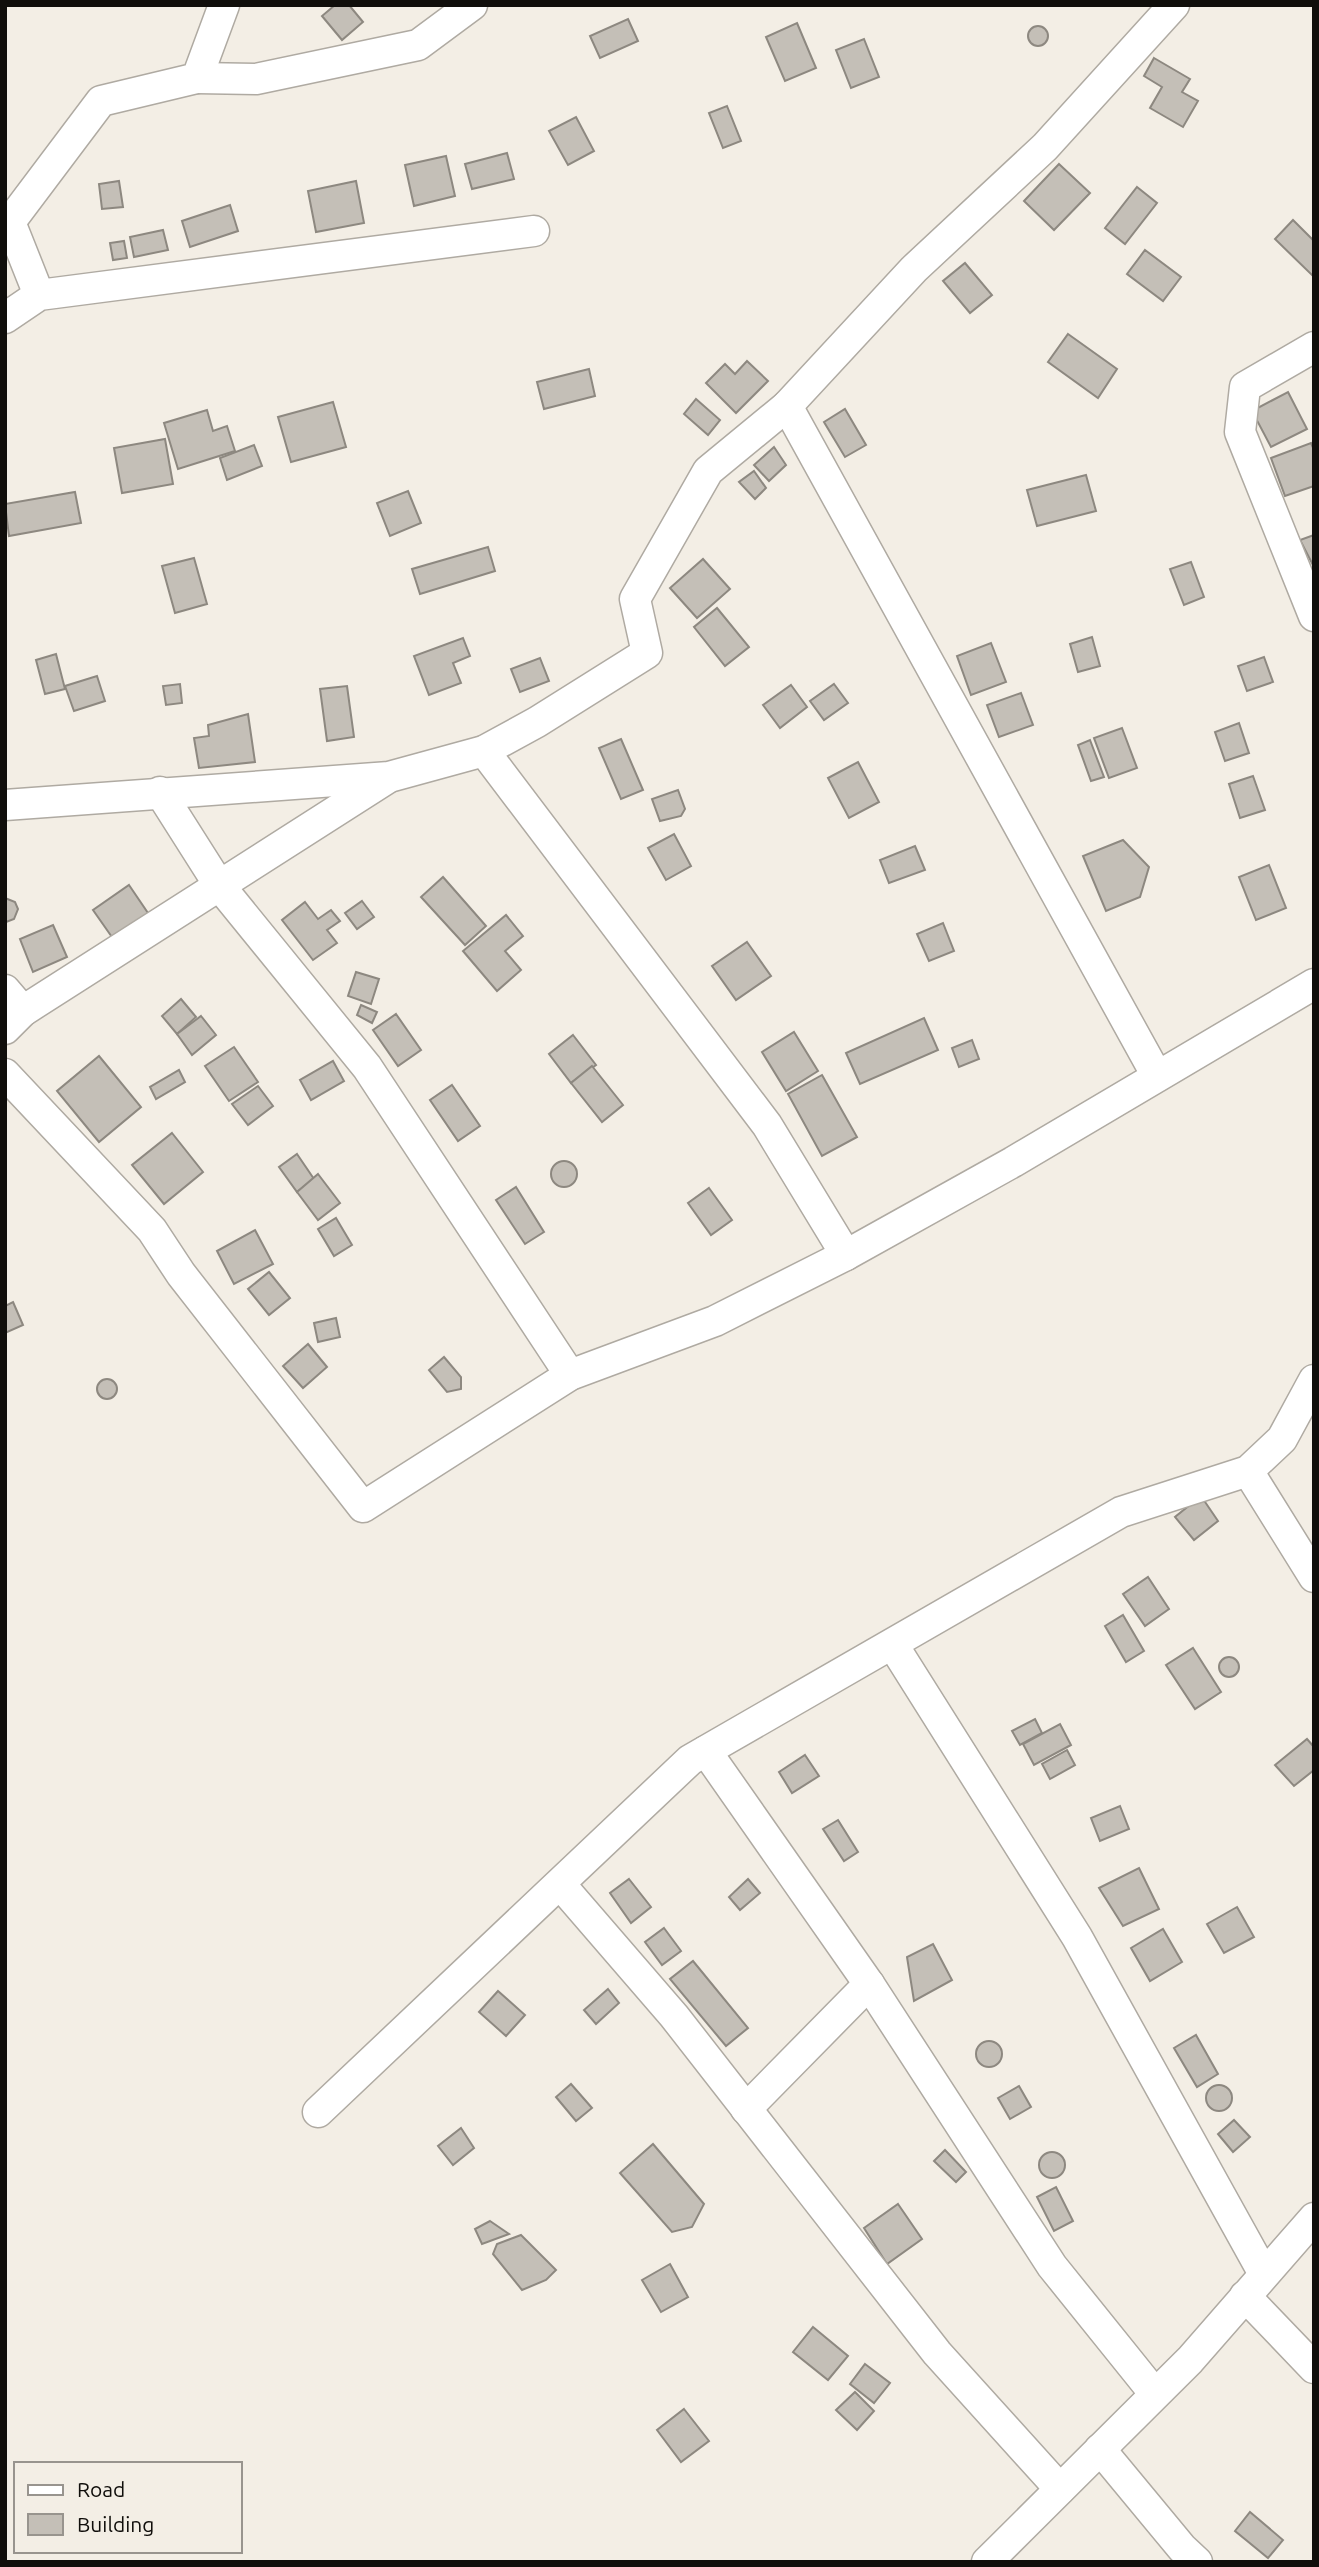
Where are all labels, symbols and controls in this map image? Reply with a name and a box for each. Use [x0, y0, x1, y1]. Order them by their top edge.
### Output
legend [14, 2462, 242, 2553]
text: Road [77, 2477, 125, 2501]
text: Building [77, 2512, 154, 2536]

